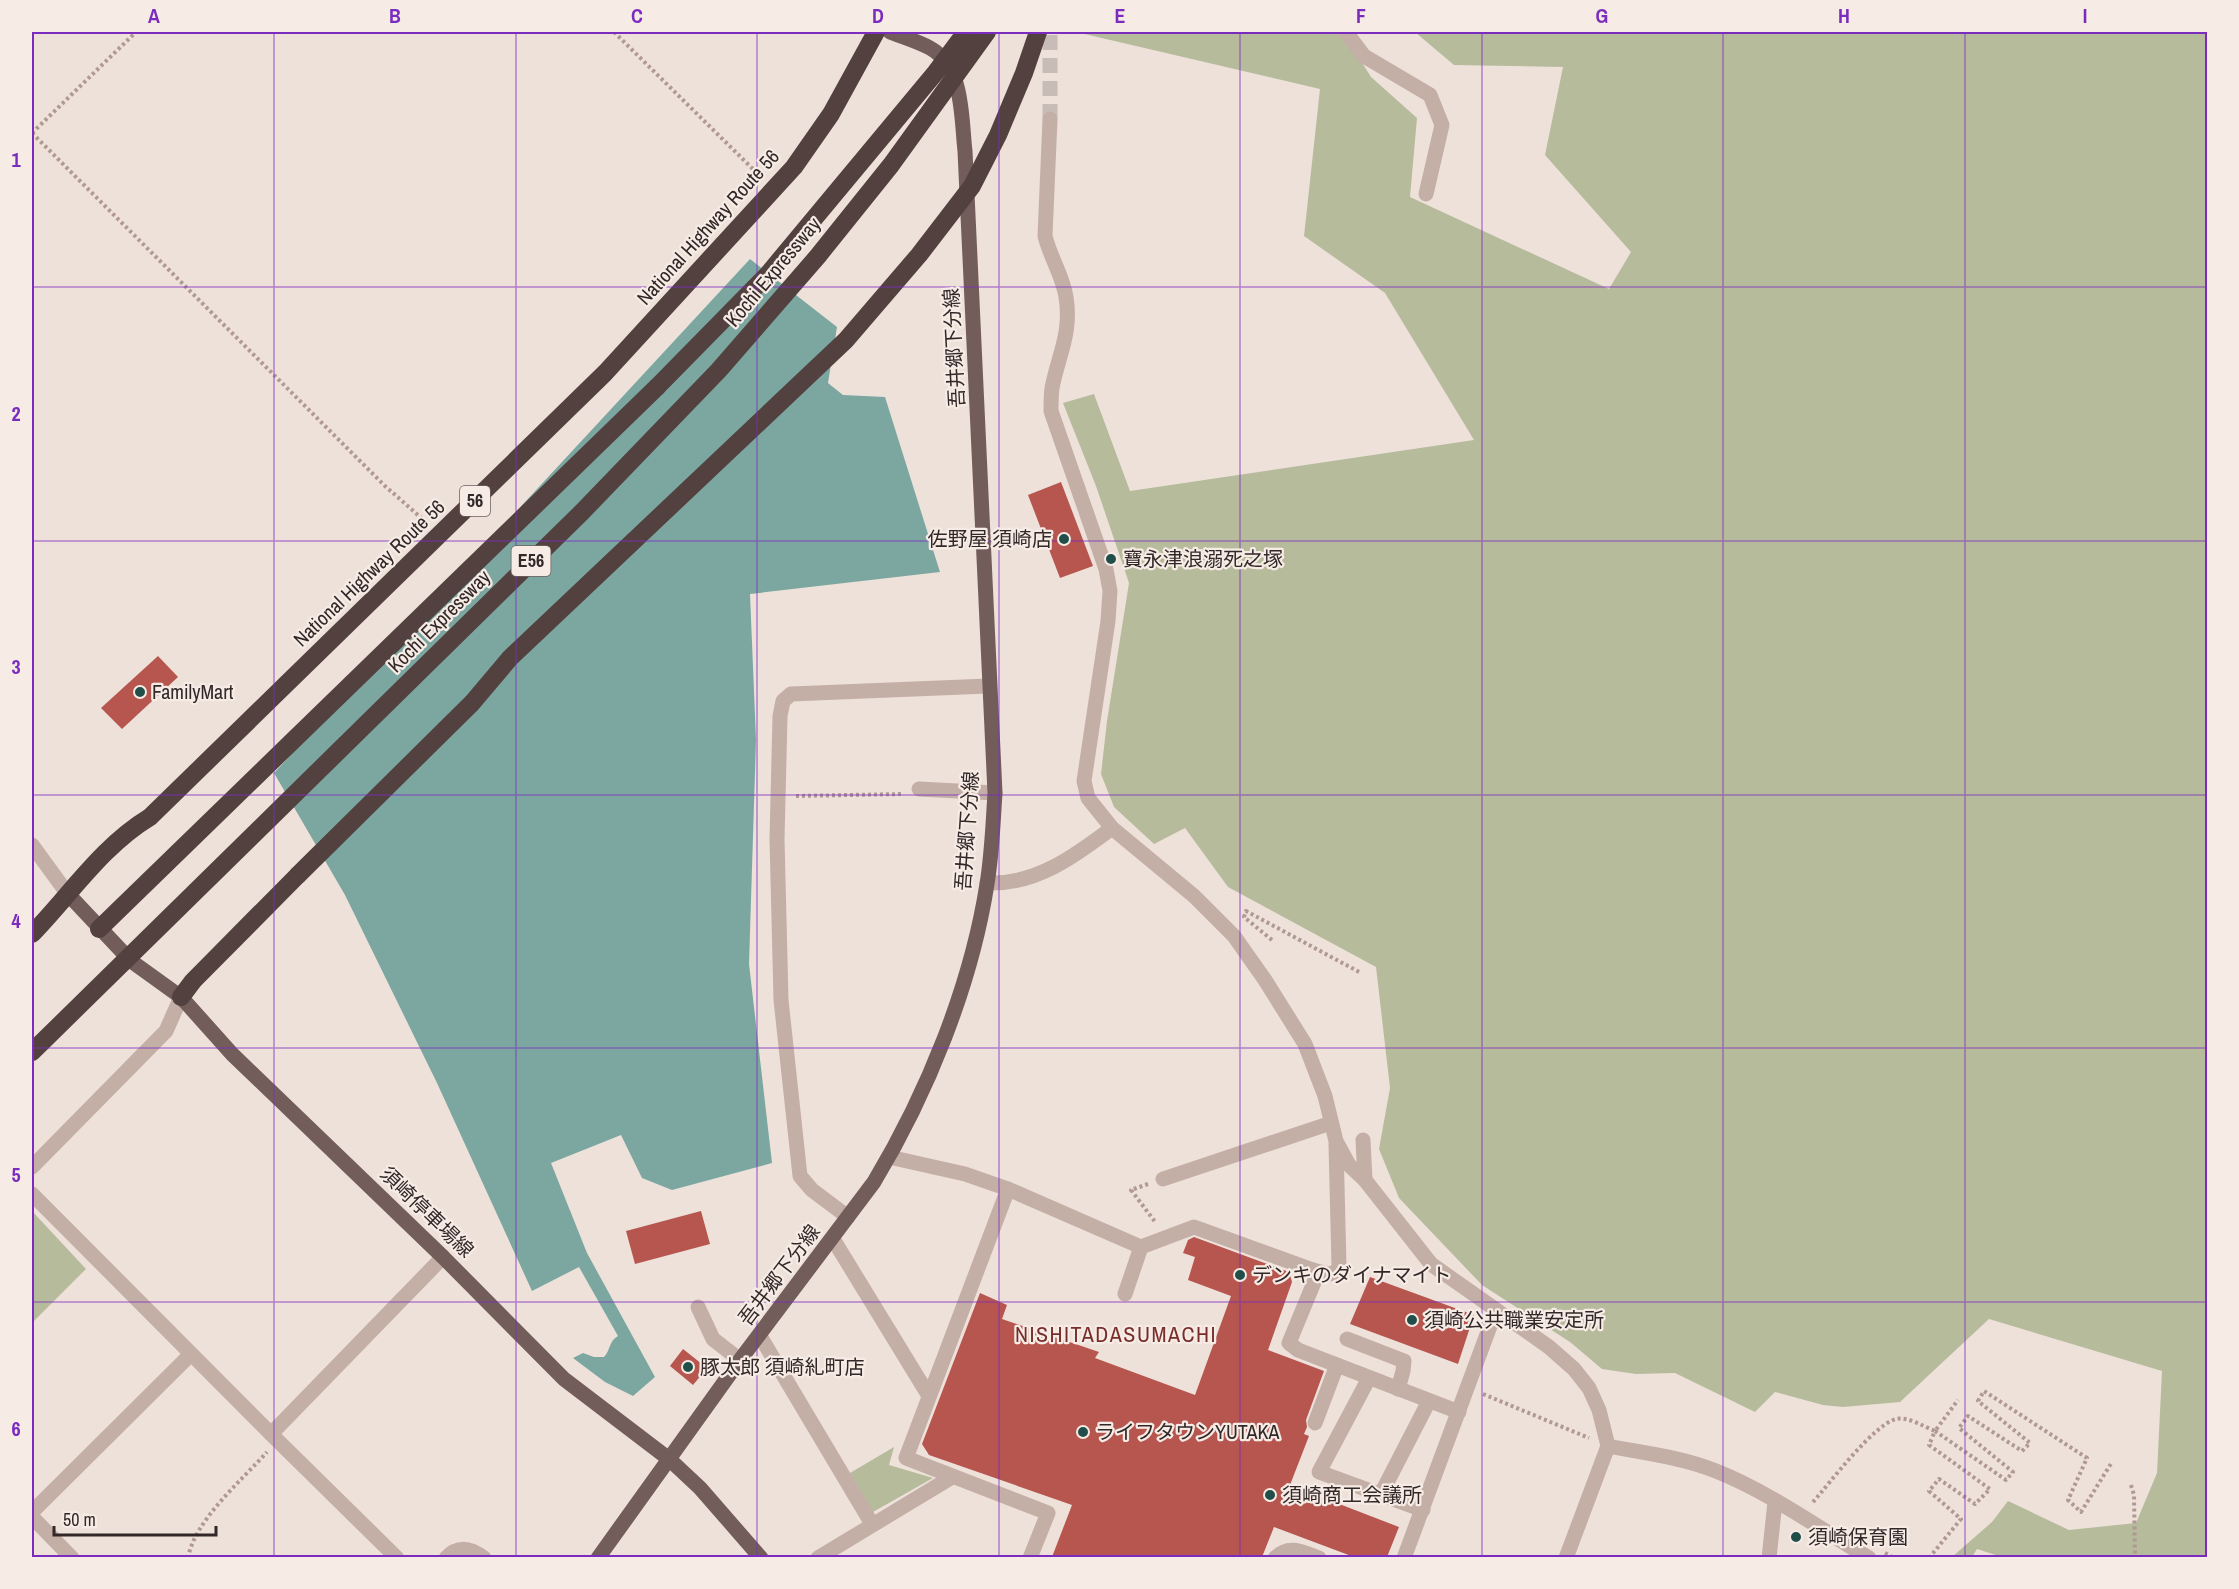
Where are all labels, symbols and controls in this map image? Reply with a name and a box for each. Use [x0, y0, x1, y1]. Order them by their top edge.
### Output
text: A [148, 2, 160, 29]
text: B [389, 2, 401, 29]
text: C [631, 2, 643, 29]
text: D [872, 2, 884, 29]
text: E [1115, 2, 1126, 29]
text: F [1356, 2, 1366, 29]
text: G [1596, 2, 1608, 29]
text: H [1838, 2, 1850, 29]
text: I [2083, 2, 2087, 29]
street label: National Highway Route 56 [630, 143, 785, 310]
text: 1 [11, 146, 21, 173]
street label: Kochi Expressway [719, 211, 827, 332]
street label: 吾井郷下分線 [937, 287, 970, 409]
text: 2 [11, 400, 21, 427]
road number: 56 [460, 486, 490, 516]
street label: National Highway Route 56 [287, 493, 450, 652]
place label: 佐野屋 須崎店 [927, 525, 1052, 552]
marker: 佐野屋 須崎店 [1057, 532, 1071, 546]
place label: 寶永津浪溺死之塚 [1123, 545, 1283, 572]
road number: E56 [512, 546, 550, 576]
marker: 寶永津浪溺死之塚 [1104, 552, 1118, 566]
street label: Kochi Expressway [381, 563, 496, 678]
text: 3 [11, 653, 21, 680]
place label: FamilyMart [152, 678, 234, 705]
marker: FamilyMart [133, 685, 147, 699]
street label: 吾井郷下分線 [949, 770, 984, 892]
text: 4 [11, 907, 21, 934]
street label: 須崎停車場線 [375, 1160, 480, 1263]
text: 5 [11, 1161, 21, 1188]
street label: 吾井郷下分線 [732, 1219, 825, 1331]
place label: デンキのダイナマイト [1252, 1261, 1452, 1288]
marker: デンキのダイナマイト [1233, 1268, 1247, 1282]
place label: 須崎公共職業安定所 [1424, 1306, 1604, 1333]
marker: 須崎公共職業安定所 [1405, 1313, 1419, 1327]
district label: NISHITADASUMACHI [1015, 1319, 1217, 1349]
place label: 豚太郎 須崎糺町店 [700, 1353, 865, 1380]
marker: 豚太郎 須崎糺町店 [681, 1360, 695, 1374]
text: 6 [11, 1415, 21, 1442]
place label: ライフタウンYUTAKA [1095, 1418, 1279, 1445]
marker: ライフタウンYUTAKA [1076, 1425, 1090, 1439]
place label: 須崎商工会議所 [1282, 1481, 1422, 1508]
marker: 須崎商工会議所 [1263, 1488, 1277, 1502]
scale bar [54, 1499, 216, 1537]
text: 50 m [63, 1507, 96, 1532]
place label: 須崎保育園 [1808, 1523, 1908, 1550]
marker: 須崎保育園 [1789, 1530, 1803, 1544]

